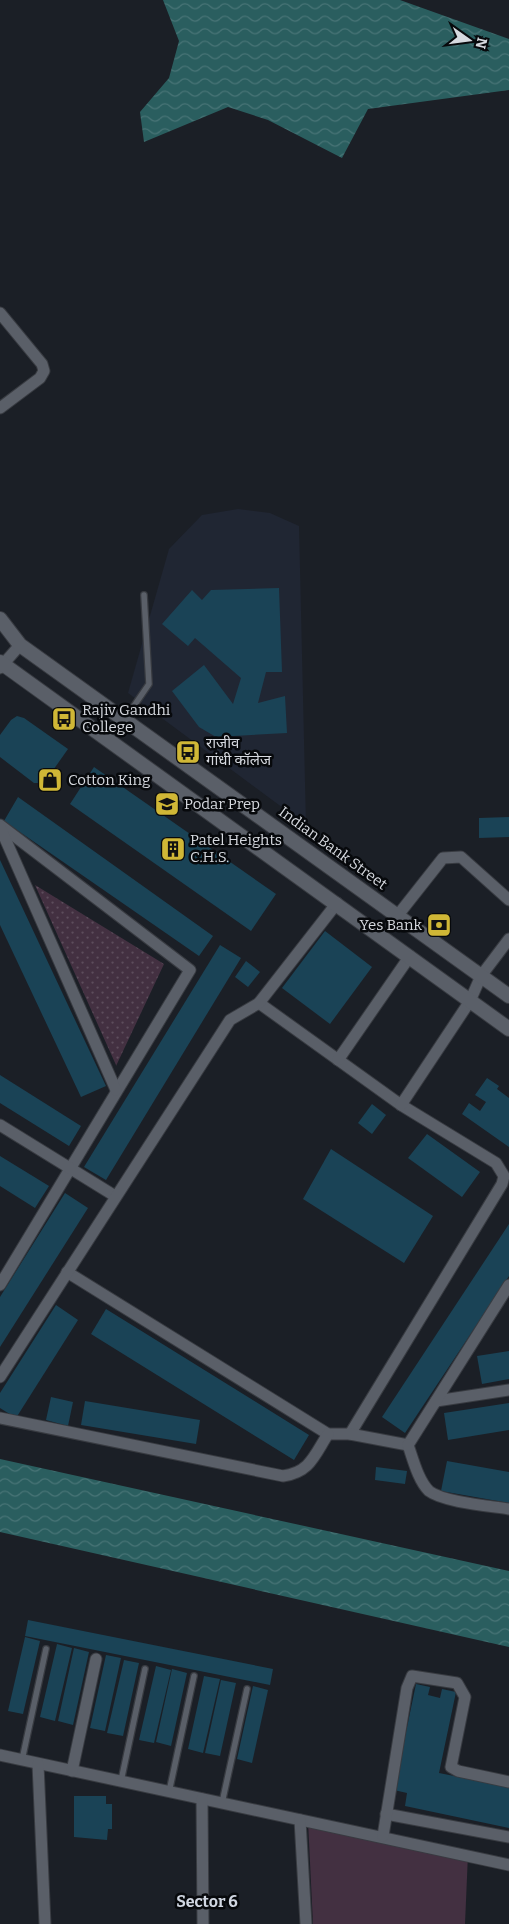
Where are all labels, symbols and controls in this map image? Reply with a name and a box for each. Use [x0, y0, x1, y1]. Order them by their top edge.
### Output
north arrow [444, 15, 494, 65]
text: N [472, 36, 491, 51]
place label: Rajiv Gandhi College [82, 701, 171, 736]
bus stop icon: Rajiv Gandhi College [51, 706, 77, 732]
place label: राजीव गांधी कॉलेज [206, 734, 272, 769]
bus stop icon: राजीव गांधी कॉलेज [175, 739, 201, 765]
shop icon: Cotton King [37, 767, 63, 793]
place label: Cotton King [68, 771, 150, 789]
school or university icon: Podar Prep [154, 791, 180, 817]
place label: Podar Prep [184, 795, 260, 813]
street label: Indian Bank Street [275, 803, 391, 894]
place label: Patel Heights C.H.S. [190, 831, 282, 866]
building icon: Patel Heights C.H.S. [160, 836, 186, 862]
bank icon: Yes Bank [426, 912, 452, 938]
place label: Yes Bank [360, 916, 422, 934]
district label: Sector 6 [176, 1892, 238, 1911]

